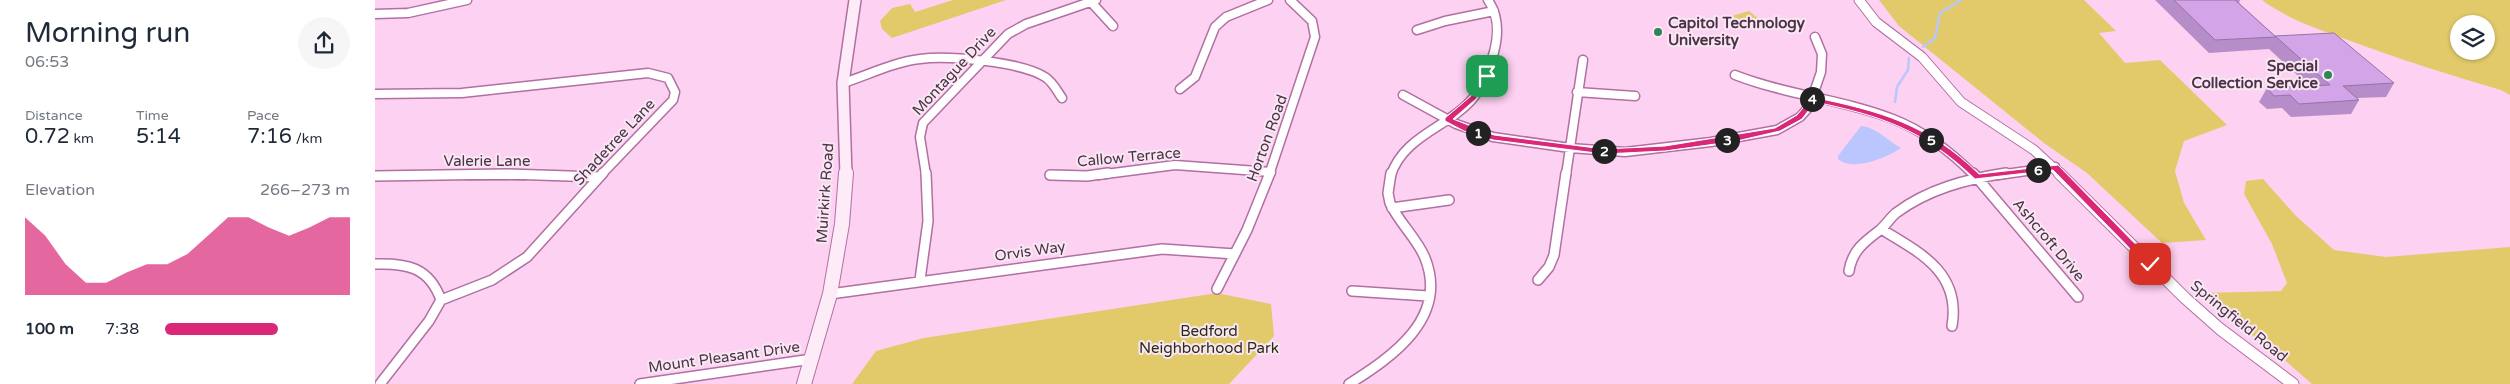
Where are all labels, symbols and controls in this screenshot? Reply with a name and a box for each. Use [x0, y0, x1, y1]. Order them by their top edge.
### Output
place label: Capitol Technology University [1668, 14, 1805, 50]
map controls [2450, 15, 2495, 60]
button: layers [2450, 15, 2495, 60]
text: Morning run [25, 16, 190, 50]
button: share [298, 17, 350, 69]
street label: Montague Drive [908, 23, 1000, 119]
marker: Capitol Technology University [1652, 26, 1664, 38]
text: 06:53 [25, 52, 69, 72]
pin [1466, 55, 1508, 97]
place label: Special Collection Service [2192, 57, 2319, 92]
icon: arrive [1473, 62, 1501, 90]
marker: Special Collection Service [2322, 69, 2334, 81]
pin: 4 [1799, 86, 1825, 112]
text: 4 [1808, 91, 1817, 108]
street label: Horton Road [1243, 92, 1291, 184]
street label: Shadetree Lane [569, 95, 659, 189]
text: Distance [25, 107, 83, 124]
text: Time [136, 107, 169, 124]
text: Pace [247, 107, 279, 124]
pin: 1 [1465, 120, 1491, 146]
text: 0.72 [25, 124, 70, 149]
text: 5:14 [136, 124, 181, 149]
text: 7:16 [247, 124, 292, 149]
text: 1 [1474, 125, 1483, 142]
pin: 3 [1715, 128, 1739, 152]
pin: 5 [1919, 128, 1943, 152]
text: km [70, 130, 94, 147]
text: /km [292, 130, 322, 147]
text: 3 [1723, 132, 1732, 149]
text: 5 [1927, 132, 1936, 149]
pin: 2 [1591, 138, 1617, 164]
street label: Muirkirk Road [813, 142, 837, 244]
street label: Callow Terrace [1076, 143, 1182, 171]
text: 2 [1600, 143, 1609, 160]
street label: Valerie Lane [444, 152, 530, 170]
pin: 6 [2025, 158, 2051, 182]
text: 6 [2034, 162, 2043, 179]
text: Elevation [25, 180, 95, 200]
text: 266–273 m [260, 180, 350, 200]
street label: Ashcroft Drive [2009, 195, 2089, 285]
street label: Orvis Way [993, 237, 1067, 265]
pin [2129, 243, 2171, 285]
icon: check [2136, 250, 2164, 278]
street label: Springfield Road [2187, 276, 2291, 366]
text: 100 m [25, 319, 74, 339]
text: 7:38 [105, 319, 139, 339]
park label: Bedford Neighborhood Park [1139, 322, 1279, 357]
street label: Mount Pleasant Drive [647, 337, 801, 377]

